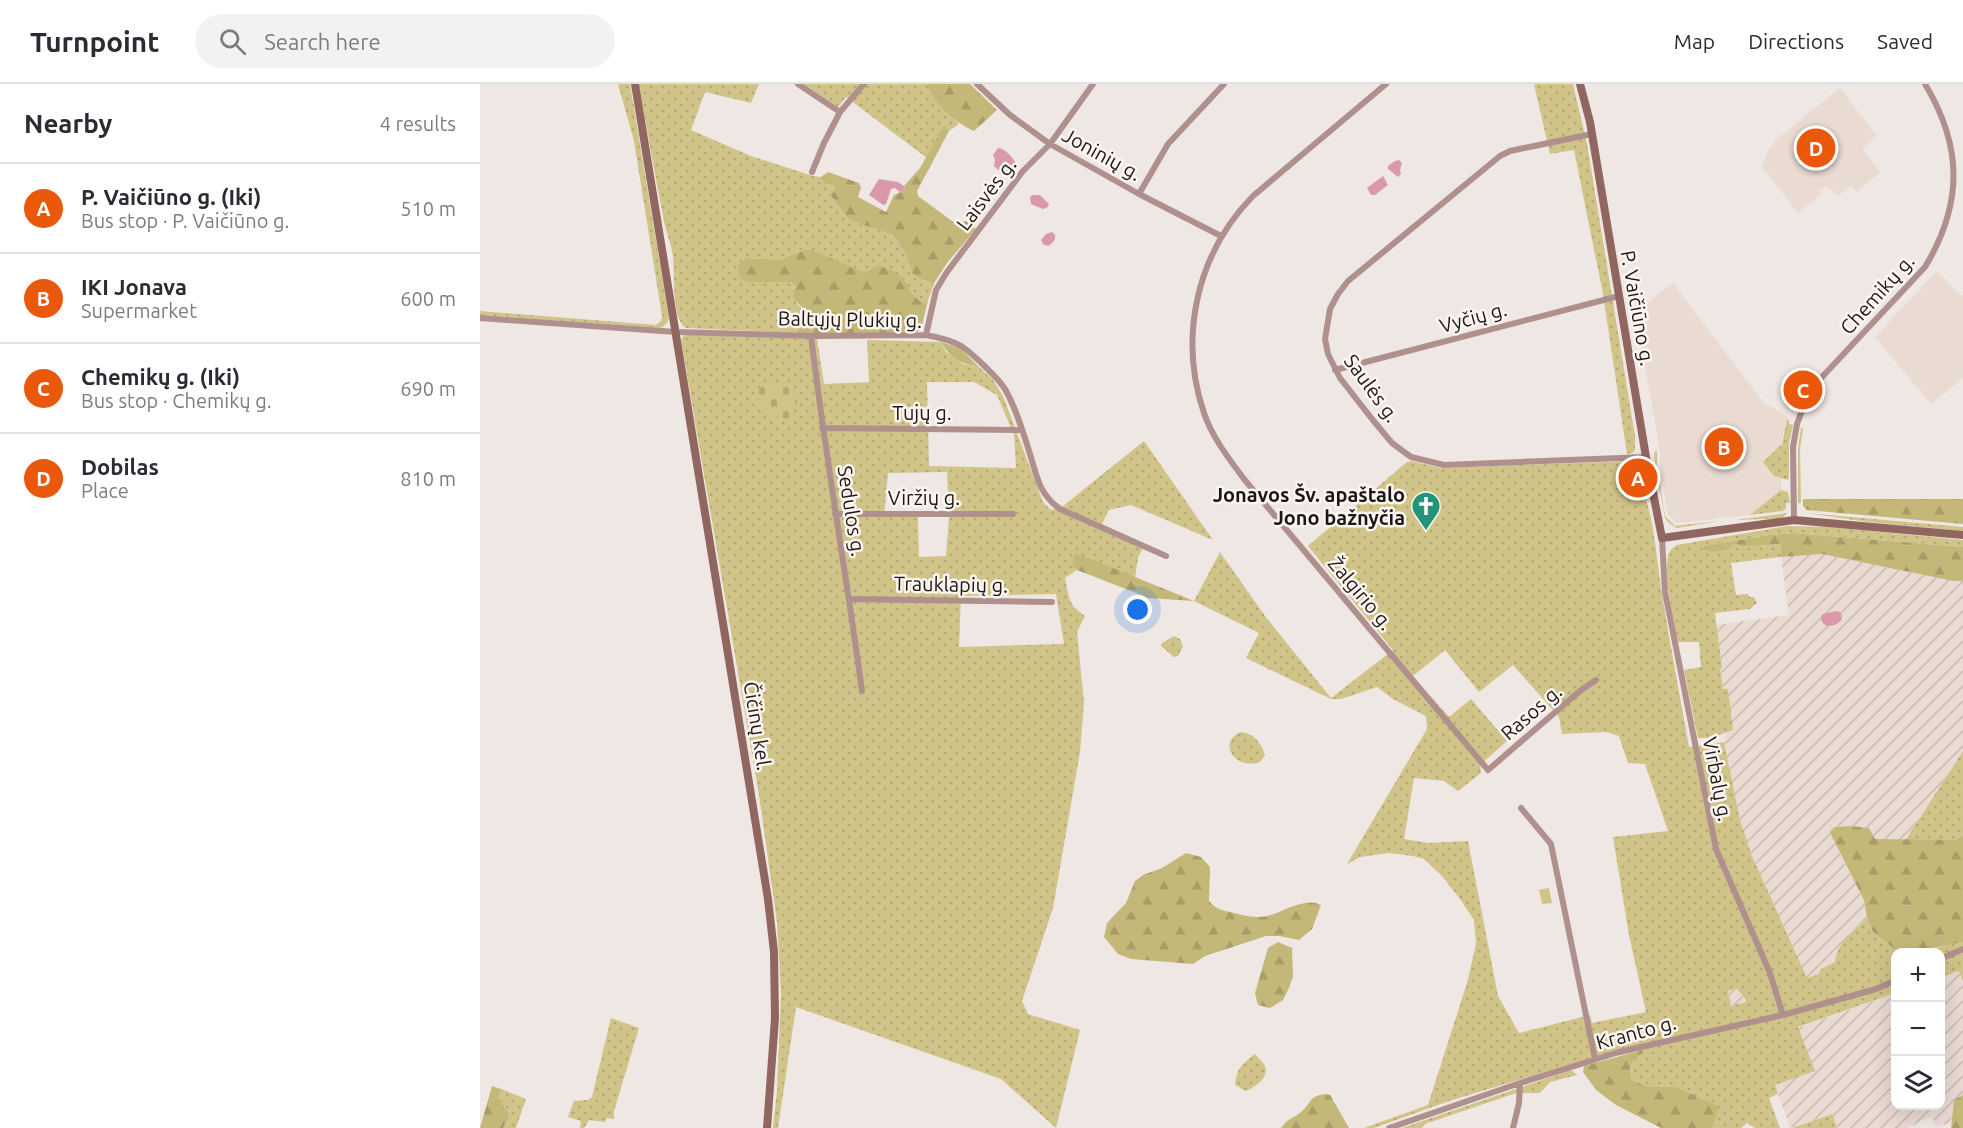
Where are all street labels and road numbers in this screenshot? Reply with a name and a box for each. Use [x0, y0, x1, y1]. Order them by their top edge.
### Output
street label: Joninių g. [1059, 123, 1145, 185]
street label: Laisvės g. [951, 153, 1021, 235]
street label: P. Vaičiūno g. [1617, 248, 1659, 368]
street label: Chemikų g. [1835, 249, 1919, 339]
street label: Vyčių g. [1437, 297, 1509, 337]
street label: Baltųjų Plukių g. [778, 306, 922, 332]
street label: Saulės g. [1340, 350, 1404, 426]
street label: Tujų g. [892, 401, 952, 424]
street label: Sedulos g. [834, 464, 870, 558]
street label: Viržių g. [888, 486, 960, 509]
street label: Žalgirio g. [1324, 552, 1398, 634]
street label: Trauklapių g. [894, 572, 1008, 596]
street label: Rasos g. [1496, 679, 1566, 745]
street label: Čičinų kel. [740, 680, 776, 772]
street label: Virbalų g. [1699, 735, 1737, 823]
street label: Kranto g. [1593, 1010, 1679, 1054]

